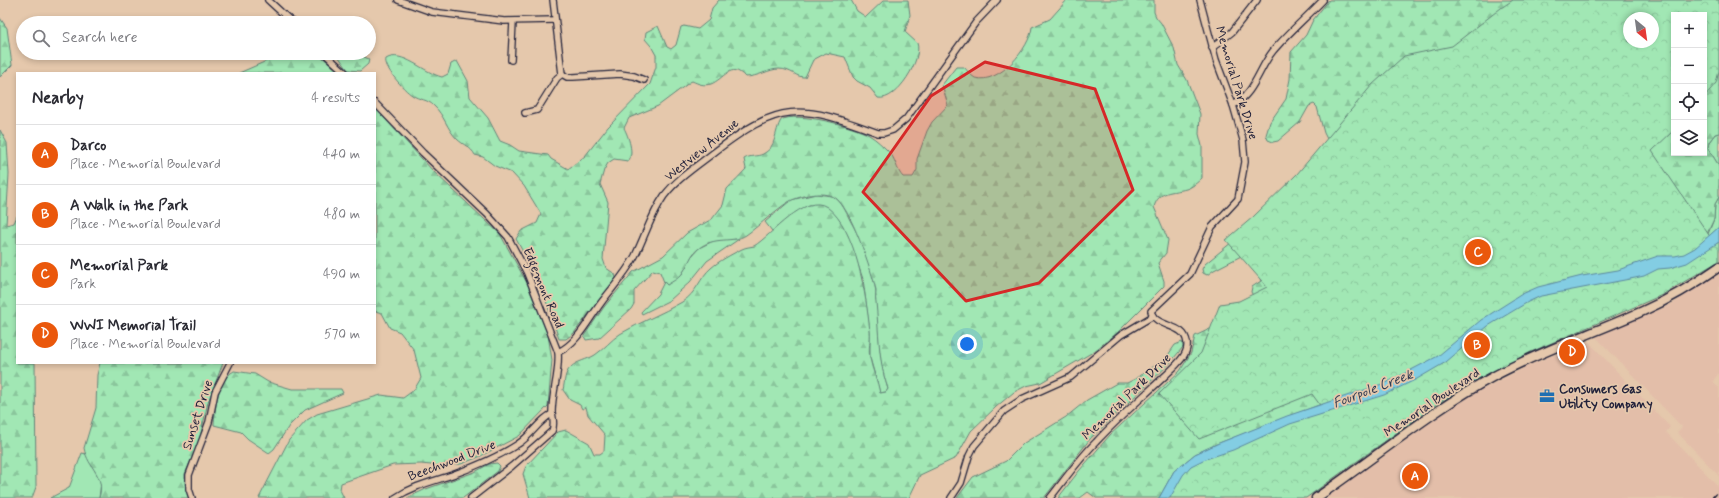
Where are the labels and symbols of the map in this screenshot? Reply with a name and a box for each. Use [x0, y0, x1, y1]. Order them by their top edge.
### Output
north arrow [1623, 12, 1659, 48]
street label: Memorial Park Drive [1211, 24, 1261, 142]
street label: Westview Avenue [661, 115, 743, 185]
pin: C [1465, 237, 1491, 267]
street label: Edgemont Road [516, 245, 568, 332]
pin: B [1464, 330, 1490, 360]
your location [957, 334, 977, 354]
pin: D [1559, 337, 1585, 367]
street label: Memorial Park Drive [1079, 350, 1175, 444]
water label: Fourpole Creek [1330, 365, 1416, 413]
street label: Memorial Boulevard [1381, 365, 1483, 441]
street label: Sunset Drive [179, 378, 217, 452]
place label: Consumers Gas Utility Company [1559, 381, 1653, 413]
office icon: Consumers Gas Utility Company [1538, 387, 1556, 405]
street label: Beechwood Drive [406, 436, 498, 486]
pin: A [1402, 461, 1428, 491]

